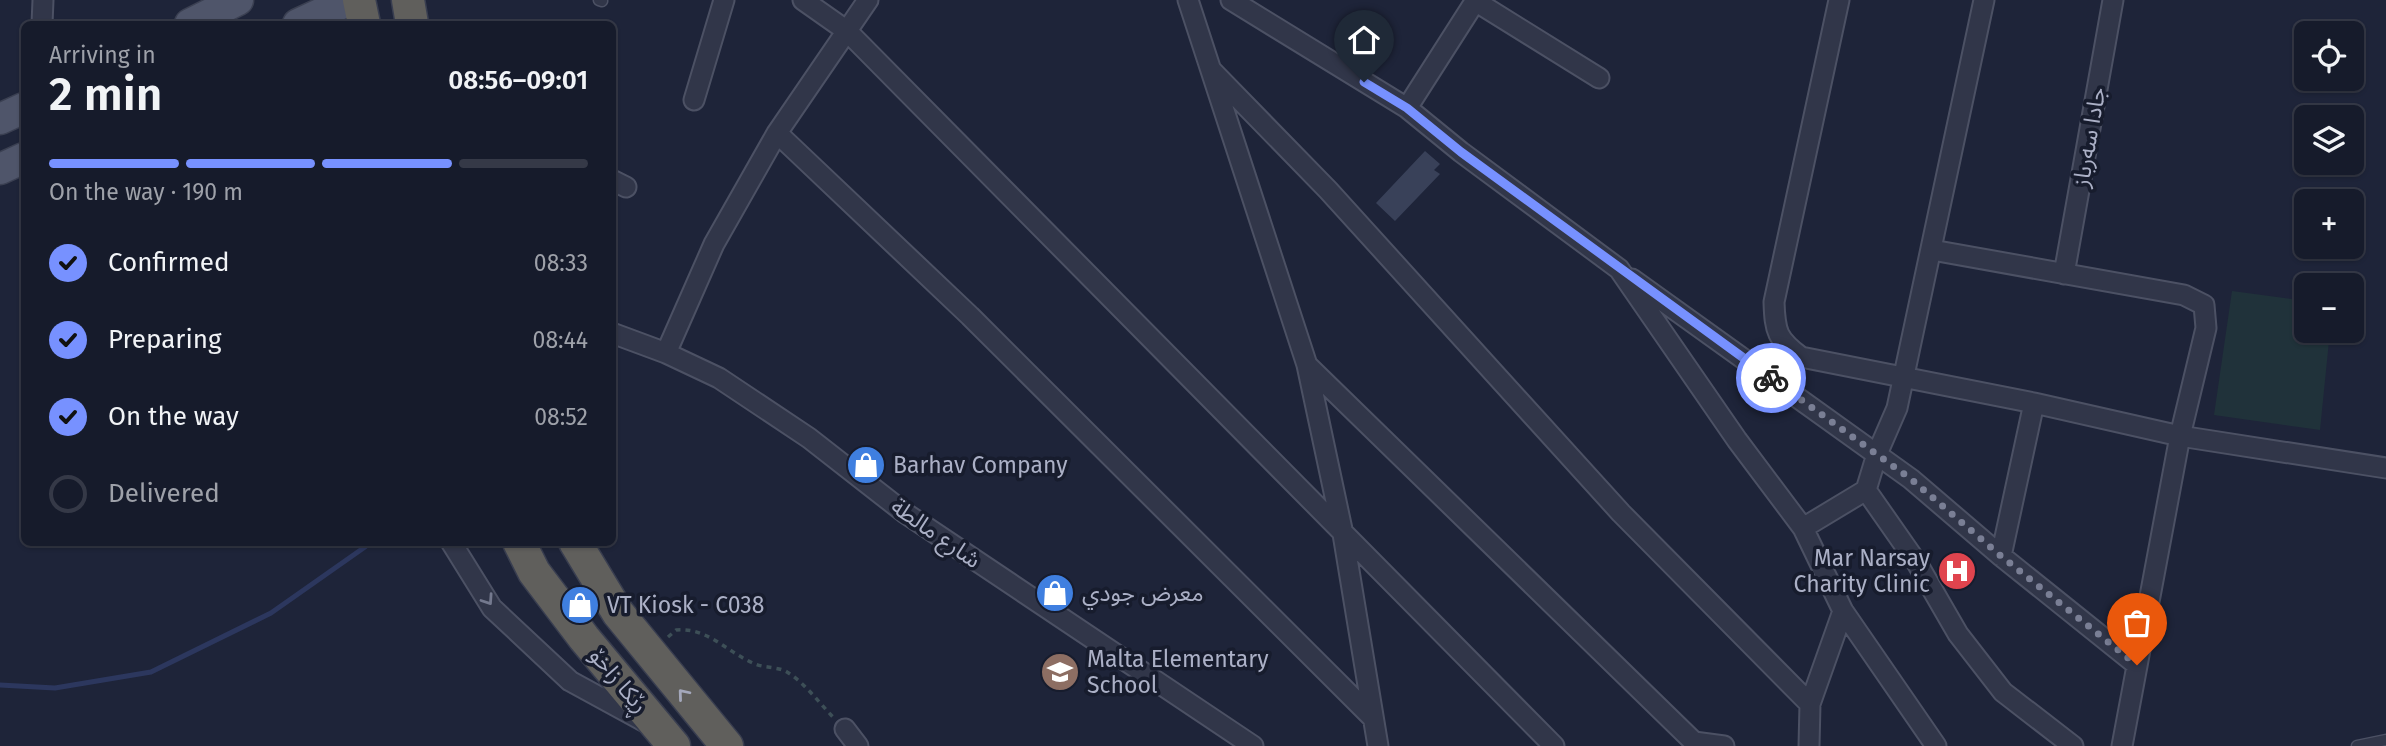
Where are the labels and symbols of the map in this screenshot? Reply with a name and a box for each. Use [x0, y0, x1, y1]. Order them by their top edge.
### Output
pin [1334, 10, 1394, 82]
street label: جادا سەرباز [2066, 85, 2112, 190]
courier [1736, 343, 1806, 413]
shop icon: Barhav Company [845, 444, 887, 486]
place label: Barhav Company [893, 451, 1068, 479]
street label: شارع مالطة [884, 492, 986, 577]
place label: Mar Narsay Charity Clinic [1794, 544, 1931, 598]
hospital icon: Mar Narsay Charity Clinic [1936, 550, 1978, 592]
shop icon: معرض جودي [1034, 572, 1076, 614]
place label: معرض جودي [1082, 579, 1203, 610]
shop icon: VT Kiosk - C038 [559, 584, 601, 626]
place label: VT Kiosk - C038 [607, 591, 764, 619]
one-way arrow [480, 592, 492, 605]
pin [2107, 593, 2167, 665]
street label: ڕێکا زاخۆ [580, 642, 654, 722]
place label: Malta Elementary School [1087, 645, 1269, 699]
school or university icon: Malta Elementary School [1039, 651, 1081, 693]
one-way arrow [679, 689, 691, 702]

